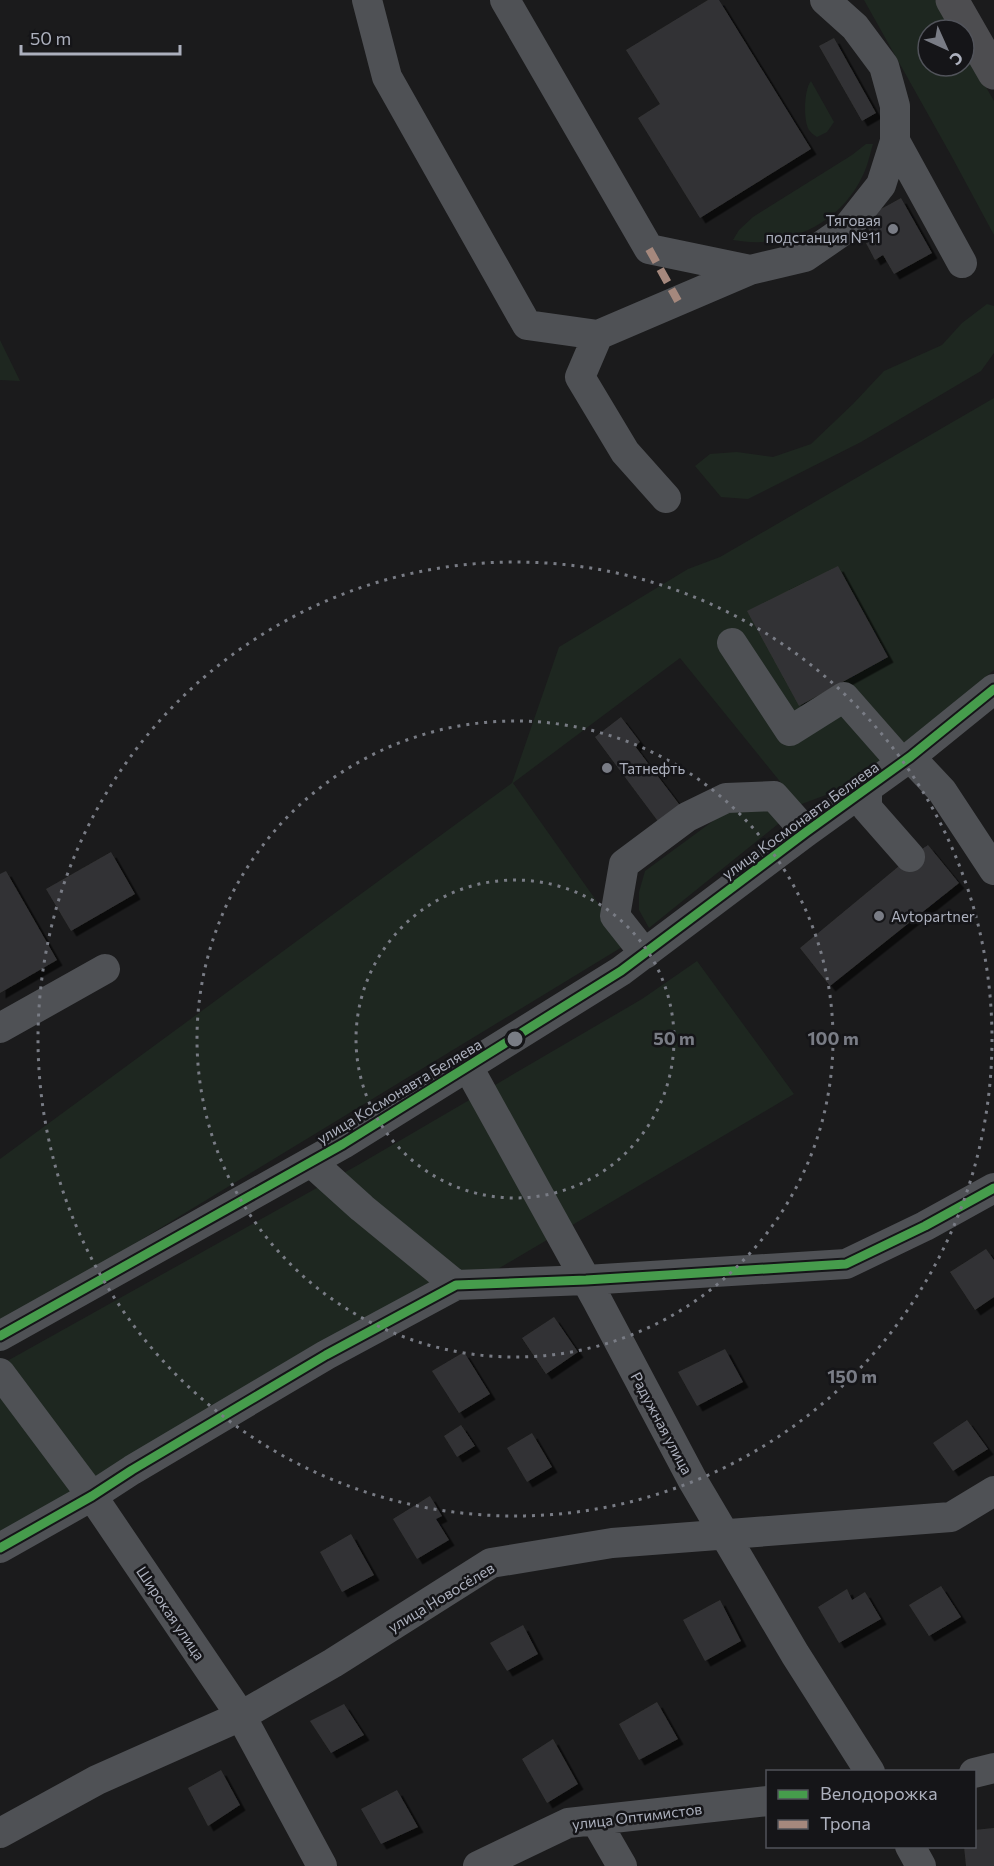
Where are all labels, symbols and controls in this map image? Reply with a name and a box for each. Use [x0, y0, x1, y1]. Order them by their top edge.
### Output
scale bar [21, 18, 180, 56]
north arrow [916, 18, 976, 78]
text: 50 m [30, 27, 71, 49]
text: С [946, 48, 968, 70]
place label: Тяговая подстанция №11 [766, 211, 881, 246]
marker: Тяговая подстанция №11 [886, 222, 900, 236]
street label: улица Космонавта Беляева [718, 757, 882, 883]
place label: Татнефть [619, 759, 685, 777]
marker: Татнефть [600, 761, 614, 775]
place label: Avtopartner [891, 907, 975, 925]
marker: Avtopartner [872, 909, 886, 923]
text: 50 m [653, 1027, 695, 1049]
text: 100 m [807, 1027, 859, 1049]
centre of rings [505, 1029, 525, 1049]
street label: улица Космонавта Беляева [313, 1035, 485, 1147]
text: 150 m [827, 1365, 877, 1387]
street label: Радужная улица [627, 1369, 697, 1477]
street label: улица Новосёлев [385, 1558, 497, 1636]
street label: Широкая улица [133, 1563, 209, 1663]
legend [766, 1770, 976, 1848]
text: Велодорожка [820, 1782, 938, 1804]
street label: улица Оптимистов [571, 1799, 703, 1833]
text: Тропа [820, 1812, 871, 1834]

